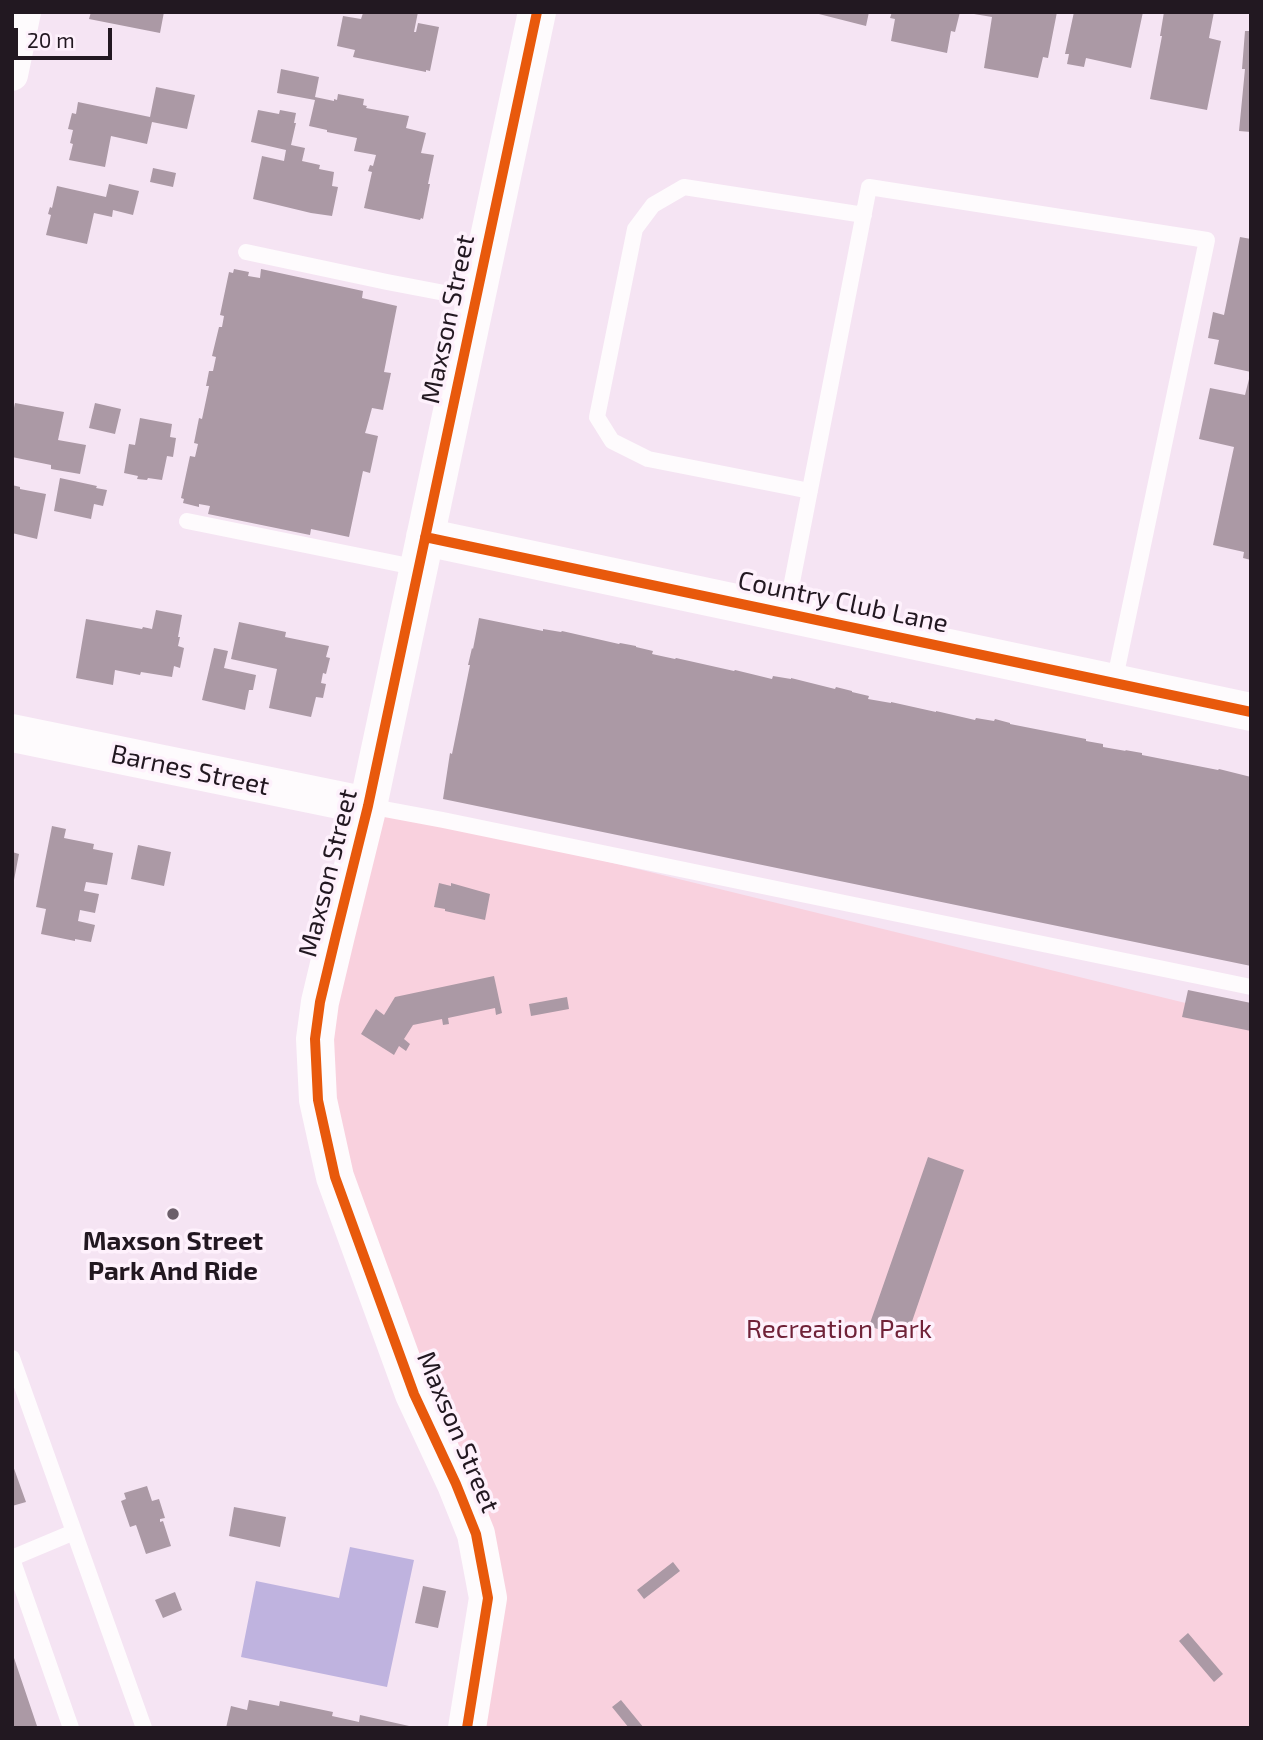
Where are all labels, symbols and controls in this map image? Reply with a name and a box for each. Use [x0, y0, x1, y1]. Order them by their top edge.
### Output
scale bar [18, 14, 116, 58]
text: 20 m [27, 27, 75, 52]
street label: Maxson Street [415, 232, 481, 406]
street label: Country Club Lane [735, 564, 951, 640]
street label: Barnes Street [108, 738, 272, 802]
street label: Maxson Street [292, 786, 364, 960]
marker: Maxson Street Park And Ride [165, 1206, 181, 1222]
place label: Maxson Street Park And Ride [83, 1225, 263, 1286]
park label: Recreation Park [746, 1313, 932, 1345]
street label: Maxson Street [410, 1347, 506, 1517]

